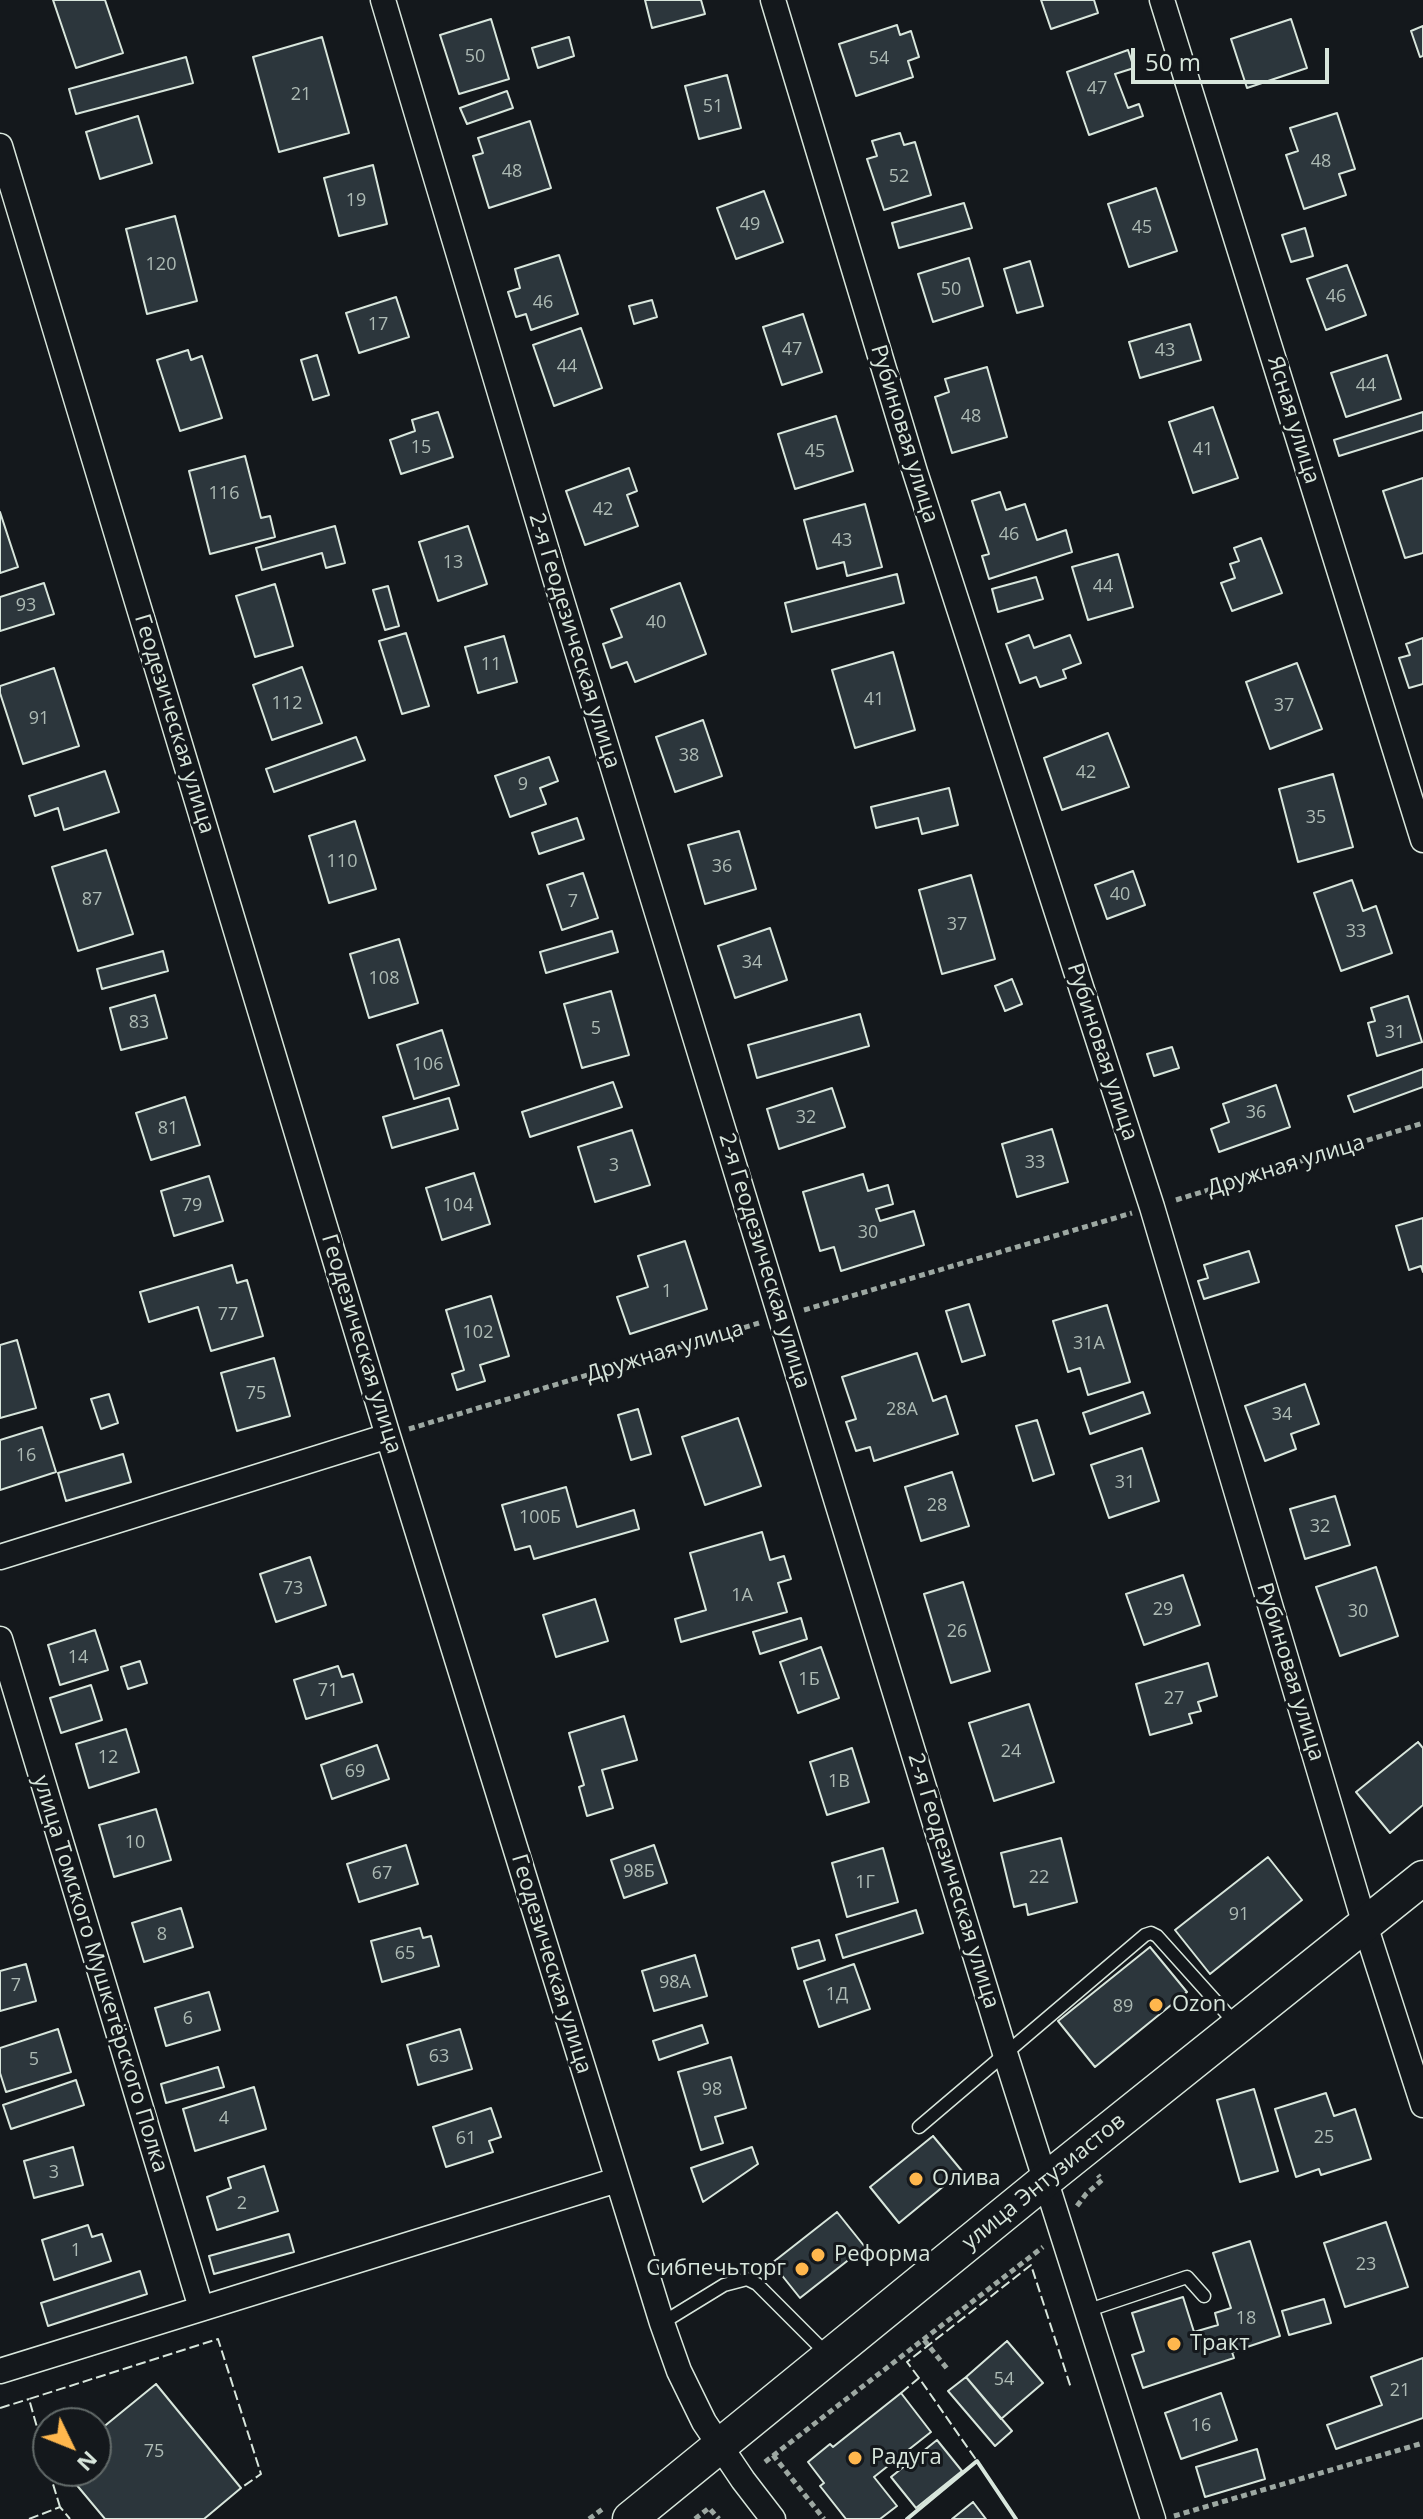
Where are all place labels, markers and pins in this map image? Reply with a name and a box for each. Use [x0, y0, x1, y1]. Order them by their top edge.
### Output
place label: Ozon [1172, 1992, 1226, 2018]
marker: Ozon [1147, 1996, 1165, 2014]
place label: Олива [932, 2166, 1001, 2192]
marker: Олива [907, 2170, 925, 2188]
place label: Реформа [834, 2242, 930, 2268]
marker: Реформа [809, 2246, 827, 2264]
place label: Сибпечьторг [646, 2256, 786, 2282]
marker: Сибпечьторг [793, 2260, 811, 2278]
place label: Тракт [1190, 2331, 1250, 2357]
marker: Тракт [1165, 2335, 1183, 2353]
place label: Радуга [871, 2445, 942, 2471]
marker: Радуга [846, 2449, 864, 2467]

